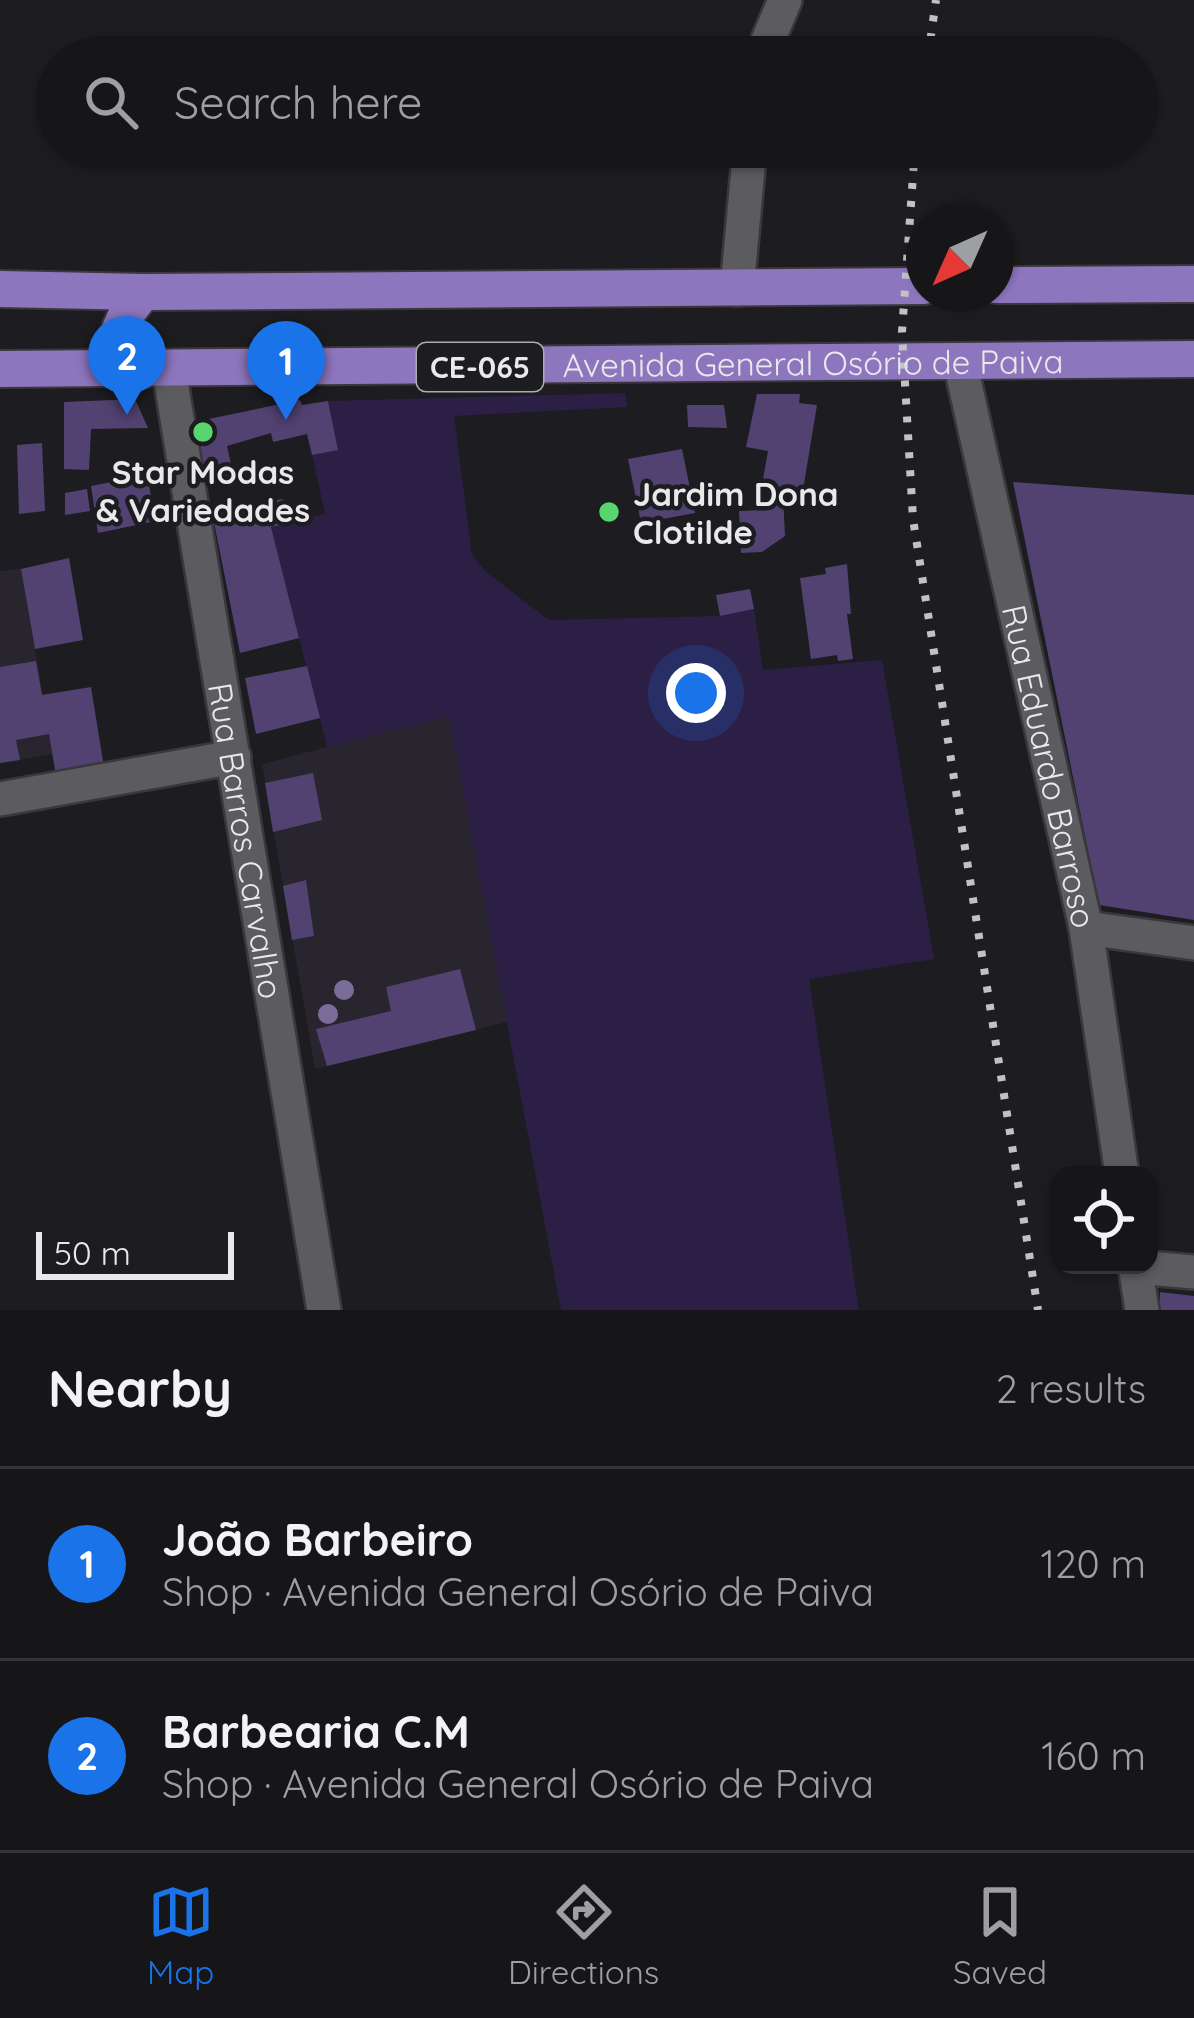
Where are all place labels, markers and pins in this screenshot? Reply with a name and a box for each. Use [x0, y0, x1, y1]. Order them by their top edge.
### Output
pin: 2 [88, 316, 166, 415]
pin: 1 [247, 321, 325, 420]
marker: Star Modas & Variedades [190, 419, 216, 445]
place label: Star Modas & Variedades [96, 451, 310, 530]
place label: Jardim Dona Clotilde [633, 473, 839, 552]
marker: Jardim Dona Clotilde [596, 499, 622, 525]

